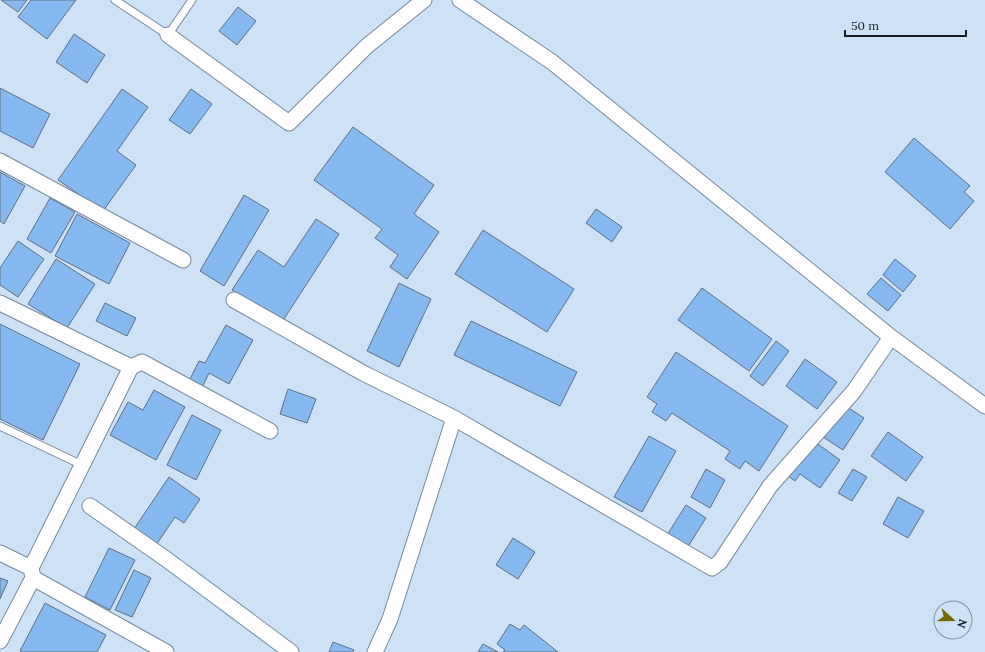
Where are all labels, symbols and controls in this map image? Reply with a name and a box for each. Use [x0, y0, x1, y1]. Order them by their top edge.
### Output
scale bar [845, 12, 966, 38]
text: 50 m [851, 18, 879, 33]
north arrow [933, 600, 973, 640]
text: N [954, 617, 970, 631]

